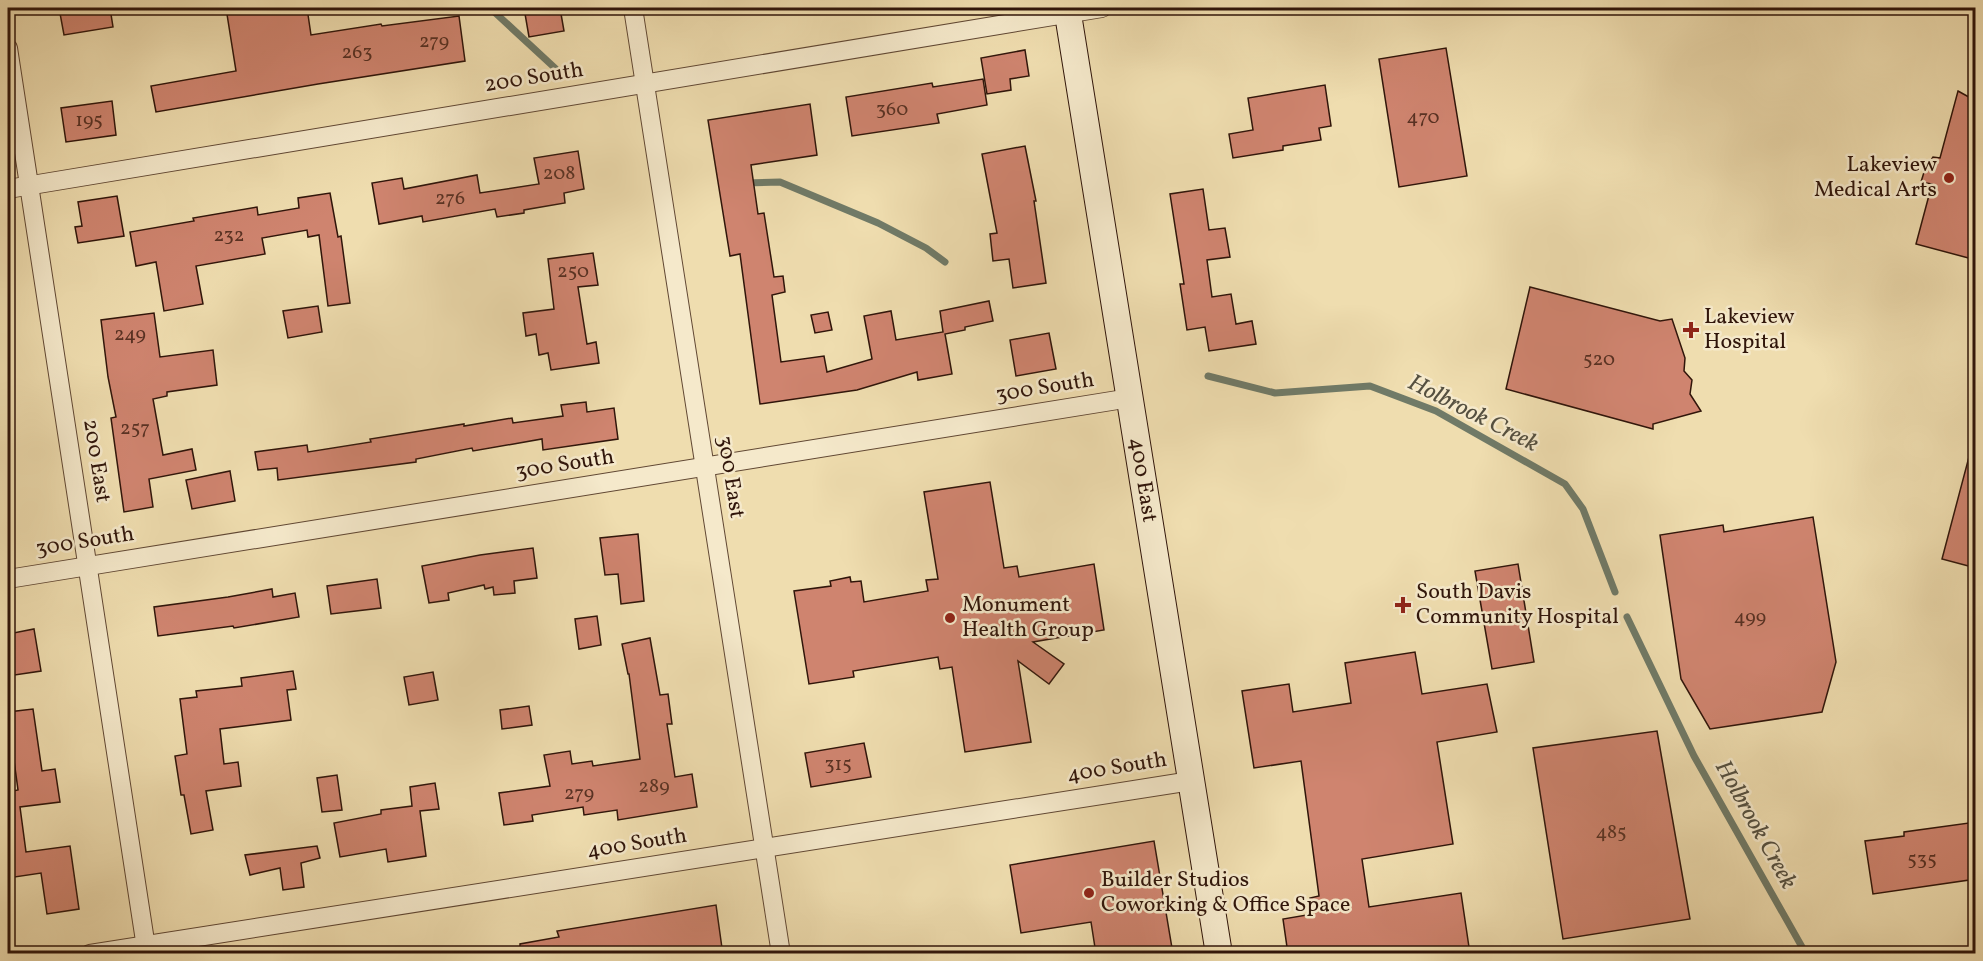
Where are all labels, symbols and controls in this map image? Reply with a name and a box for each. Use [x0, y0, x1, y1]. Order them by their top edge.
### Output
house number: 279 [419, 28, 449, 56]
house number: 263 [342, 39, 372, 67]
street label: 200 South [482, 55, 586, 101]
house number: 360 [876, 96, 908, 124]
house number: 470 [1407, 104, 1439, 132]
house number: 195 [75, 107, 103, 135]
place label: Lakeview Medical Arts [1814, 150, 1937, 206]
house number: 208 [543, 160, 575, 188]
marker: Lakeview Medical Arts [1942, 171, 1956, 185]
house number: 276 [435, 185, 465, 213]
house number: 232 [213, 222, 245, 250]
house number: 250 [557, 258, 589, 286]
place label: Lakeview Hospital [1704, 302, 1795, 358]
house number: 249 [114, 321, 146, 349]
marker: Lakeview Hospital [1682, 321, 1700, 339]
house number: 520 [1583, 346, 1615, 374]
street label: 300 South [994, 365, 1096, 411]
water label: Holbrook Creek [1402, 366, 1544, 462]
house number: 257 [120, 415, 150, 443]
street label: 200 East [74, 417, 118, 505]
street label: 300 East [708, 433, 752, 521]
street label: 400 East [1121, 435, 1165, 525]
street label: 300 South [514, 442, 616, 488]
street label: 300 South [34, 519, 136, 565]
place label: South Davis Community Hospital [1416, 577, 1619, 633]
place label: Monument Health Group [962, 590, 1094, 646]
marker: South Davis Community Hospital [1394, 596, 1412, 614]
house number: 499 [1734, 604, 1766, 632]
marker: Monument Health Group [943, 611, 957, 625]
street label: 400 South [1065, 745, 1169, 791]
house number: 315 [824, 751, 852, 779]
water label: Holbrook Creek [1705, 754, 1805, 896]
house number: 289 [638, 773, 670, 801]
house number: 279 [564, 780, 594, 808]
house number: 485 [1595, 819, 1627, 847]
street label: 400 South [585, 821, 689, 867]
house number: 535 [1907, 846, 1937, 874]
place label: Builder Studios Coworking & Office Space [1101, 865, 1350, 921]
marker: Builder Studios Coworking & Office Space [1082, 886, 1096, 900]

